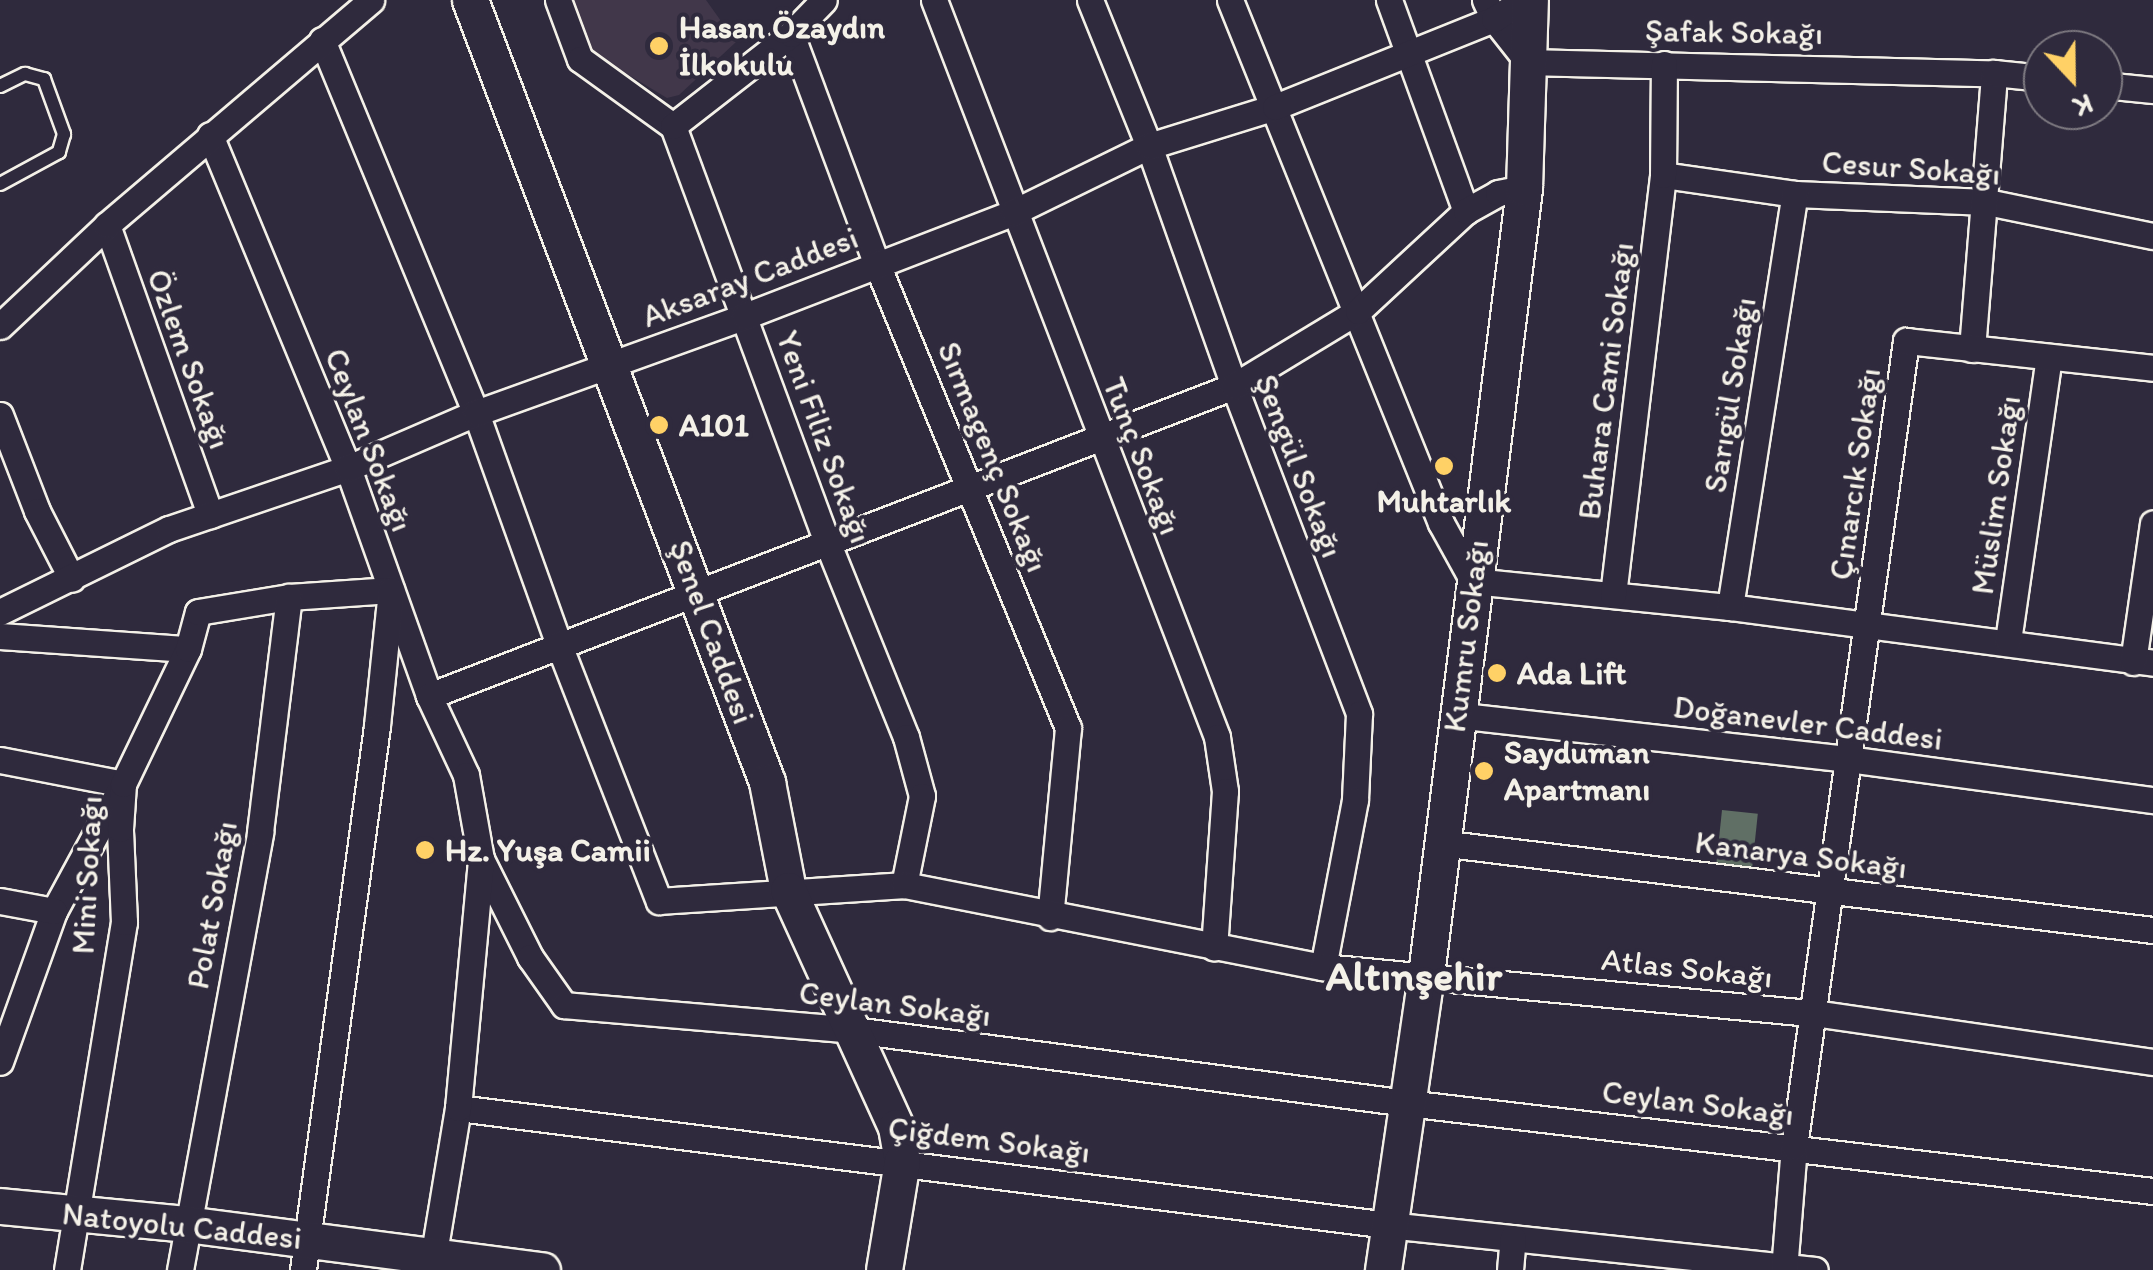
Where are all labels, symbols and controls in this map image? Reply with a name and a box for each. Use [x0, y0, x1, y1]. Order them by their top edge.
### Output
place label: Hasan Özaydın İlkokulu [679, 9, 885, 84]
street label: Şafak Sokağı [1645, 11, 1823, 53]
north arrow [2023, 30, 2123, 130]
marker: Hasan Özaydın İlkokulu [648, 35, 670, 57]
text: K [2069, 87, 2098, 125]
street label: Cesur Sokağı [1821, 143, 2001, 193]
street label: Aksaray Caddesi [637, 218, 863, 336]
street label: Buhara Cami Sokağı [1570, 241, 1642, 521]
street label: Özlem Sokağı [139, 264, 239, 454]
street label: Sarıgül Sokağı [1696, 295, 1764, 495]
street label: Yeni Filiz Sokağı [768, 326, 880, 548]
street label: Sırmagenç Sokağı [929, 336, 1057, 578]
street label: Ceylan Sokağı [317, 343, 421, 537]
street label: Çınarcık Sokağı [1821, 365, 1889, 583]
street label: Şengül Sokağı [1247, 369, 1351, 563]
street label: Tunç Sokağı [1095, 372, 1189, 540]
street label: Müslim Sokağı [1963, 393, 2029, 597]
place label: A101 [679, 406, 749, 444]
marker: A101 [648, 414, 670, 436]
marker: Muhtarlık [1433, 455, 1455, 477]
place label: Muhtarlık [1377, 482, 1511, 520]
street label: Şenel Caddesi [661, 535, 763, 729]
street label: Kumru Sokağı [1435, 538, 1497, 734]
place label: Ada Lift [1517, 654, 1627, 692]
marker: Ada Lift [1486, 662, 1508, 684]
street label: Doğanevler Caddesi [1671, 687, 1945, 759]
place label: Sayduman Apartmanı [1504, 734, 1650, 809]
marker: Sayduman Apartmanı [1473, 760, 1495, 782]
street label: Mini Sokağı [64, 795, 110, 955]
street label: Polat Sokağı [178, 818, 246, 992]
street label: Kanarya Sokağı [1693, 823, 1909, 887]
place label: Hz. Yuşa Camii [445, 831, 649, 869]
marker: Hz. Yuşa Camii [414, 839, 436, 861]
street label: Atlas Sokağı [1600, 940, 1774, 996]
district label: Altınşehir [1326, 951, 1502, 1001]
street label: Ceylan Sokağı [797, 973, 993, 1035]
street label: Ceylan Sokağı [1600, 1072, 1796, 1134]
street label: Çiğdem Sokağı [886, 1109, 1092, 1171]
street label: Natoyolu Caddesi [60, 1194, 304, 1258]

